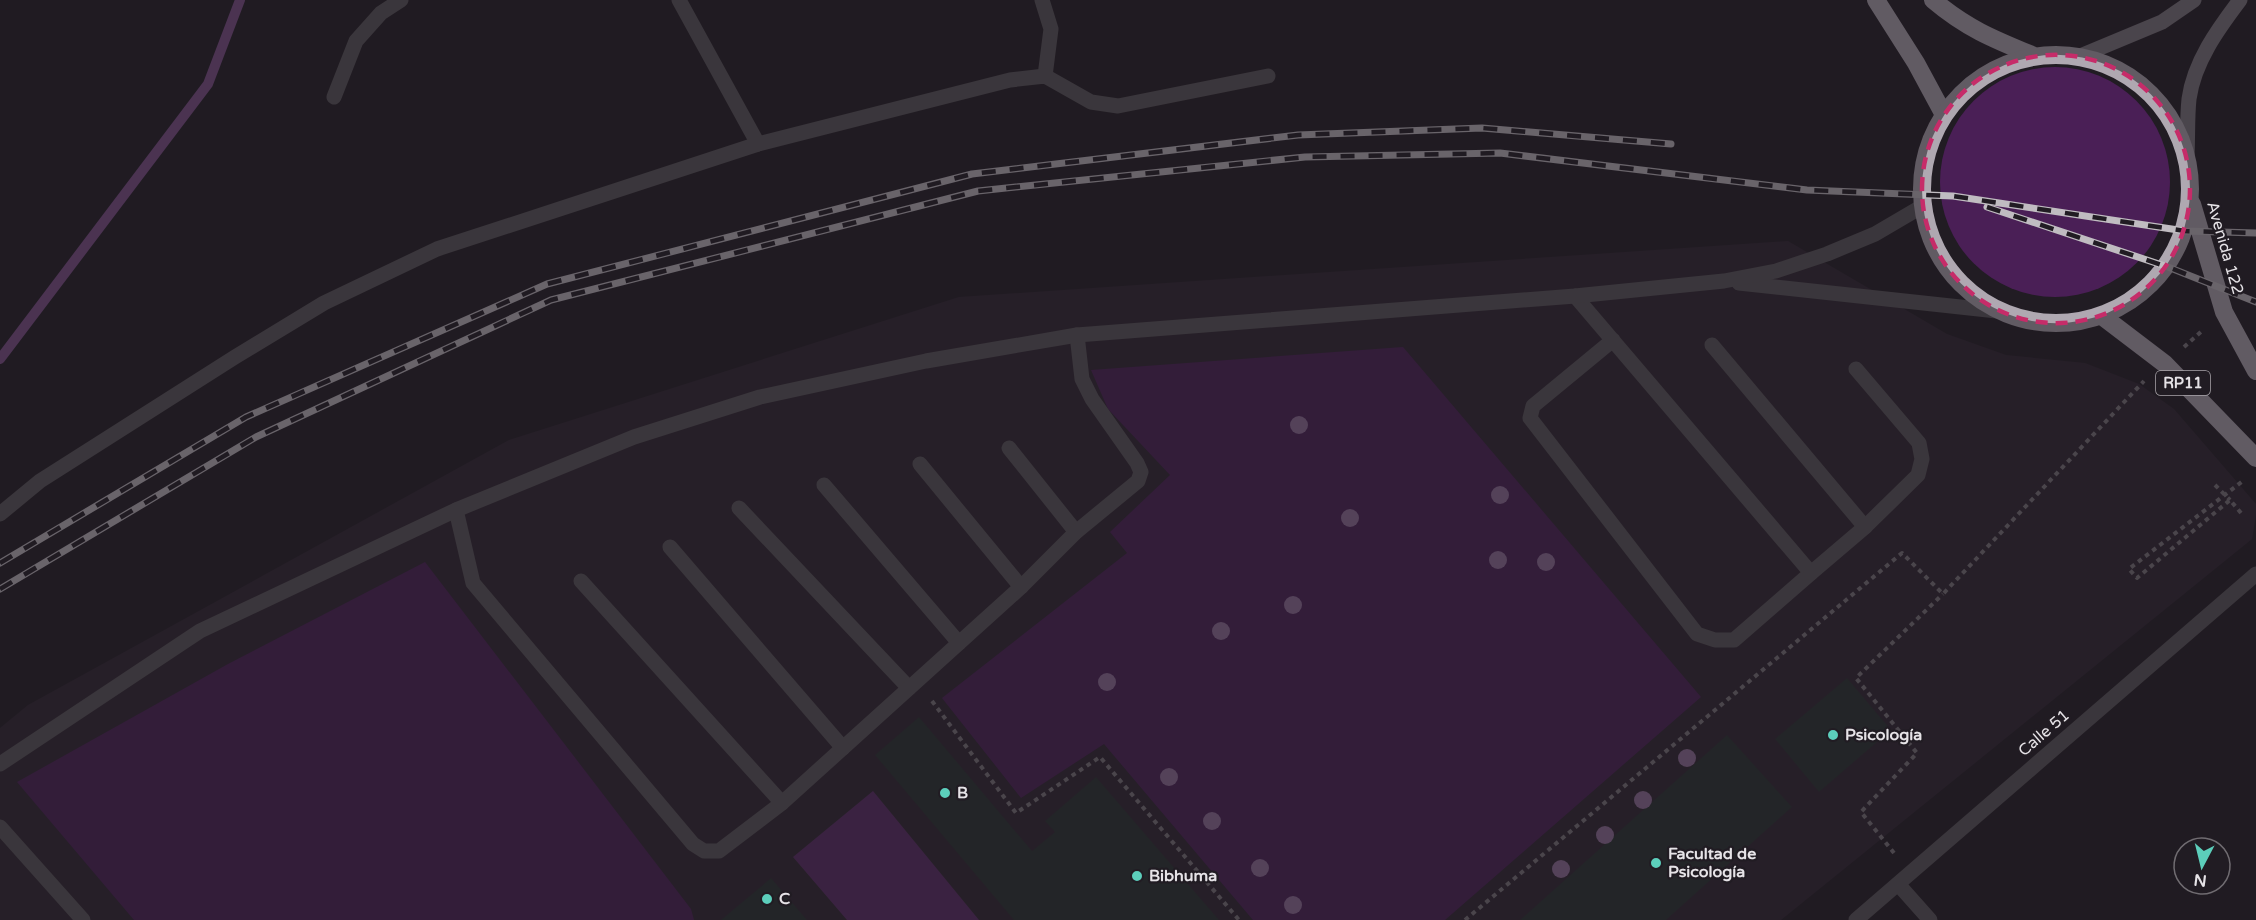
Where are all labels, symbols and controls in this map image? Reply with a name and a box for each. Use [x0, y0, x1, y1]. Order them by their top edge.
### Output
street label: Avenida 122 [2202, 199, 2248, 297]
road number: RP11 [2156, 371, 2210, 395]
street label: Calle 51 [2014, 705, 2074, 761]
place label: Psicología [1845, 725, 1922, 745]
marker: Psicología [1826, 728, 1840, 742]
place label: B [957, 783, 968, 803]
marker: B [938, 786, 952, 800]
north arrow [2172, 836, 2232, 896]
place label: Facultad de Psicología [1668, 844, 1756, 882]
marker: Facultad de Psicología [1649, 856, 1663, 870]
place label: Bibhuma [1149, 866, 1217, 886]
marker: Bibhuma [1130, 869, 1144, 883]
text: N [2193, 869, 2208, 891]
place label: C [779, 889, 790, 909]
marker: C [760, 892, 774, 906]

